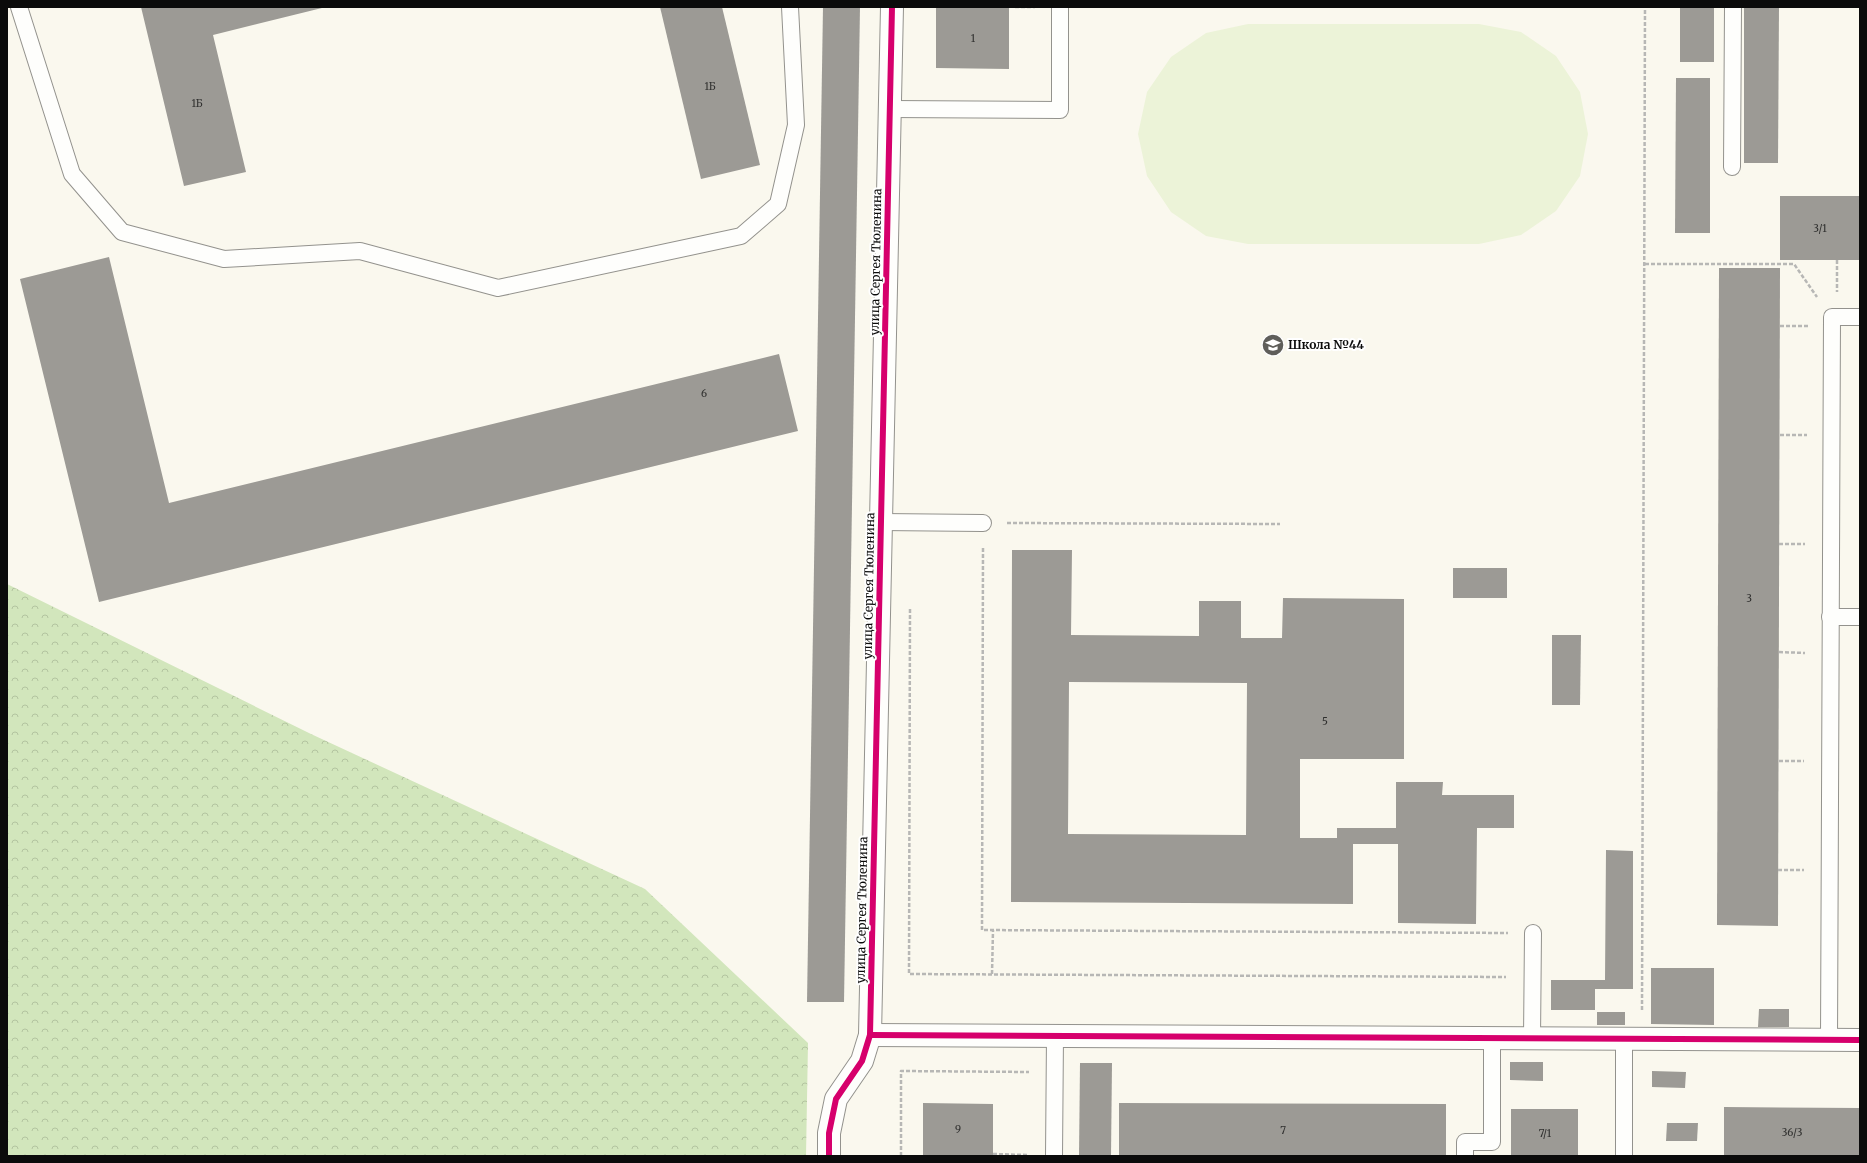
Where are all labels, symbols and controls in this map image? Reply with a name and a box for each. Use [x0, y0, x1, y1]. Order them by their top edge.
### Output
house number: 1 [971, 32, 976, 45]
house number: 1Б [704, 80, 716, 93]
house number: 1Б [191, 97, 203, 110]
street label: улица Сергея Тюленина [867, 188, 884, 336]
house number: 3/1 [1813, 222, 1827, 235]
school or university icon: Школа №44 [1260, 332, 1286, 358]
place label: Школа №44 [1288, 337, 1364, 352]
house number: 6 [701, 387, 707, 400]
street label: улица Сергея Тюленина [860, 512, 877, 660]
house number: 3 [1746, 592, 1752, 605]
house number: 5 [1322, 715, 1328, 728]
street label: улица Сергея Тюленина [853, 836, 870, 984]
house number: 9 [955, 1123, 961, 1136]
house number: 7 [1280, 1124, 1286, 1137]
house number: 36/3 [1782, 1126, 1803, 1139]
house number: 7/1 [1539, 1127, 1552, 1140]

